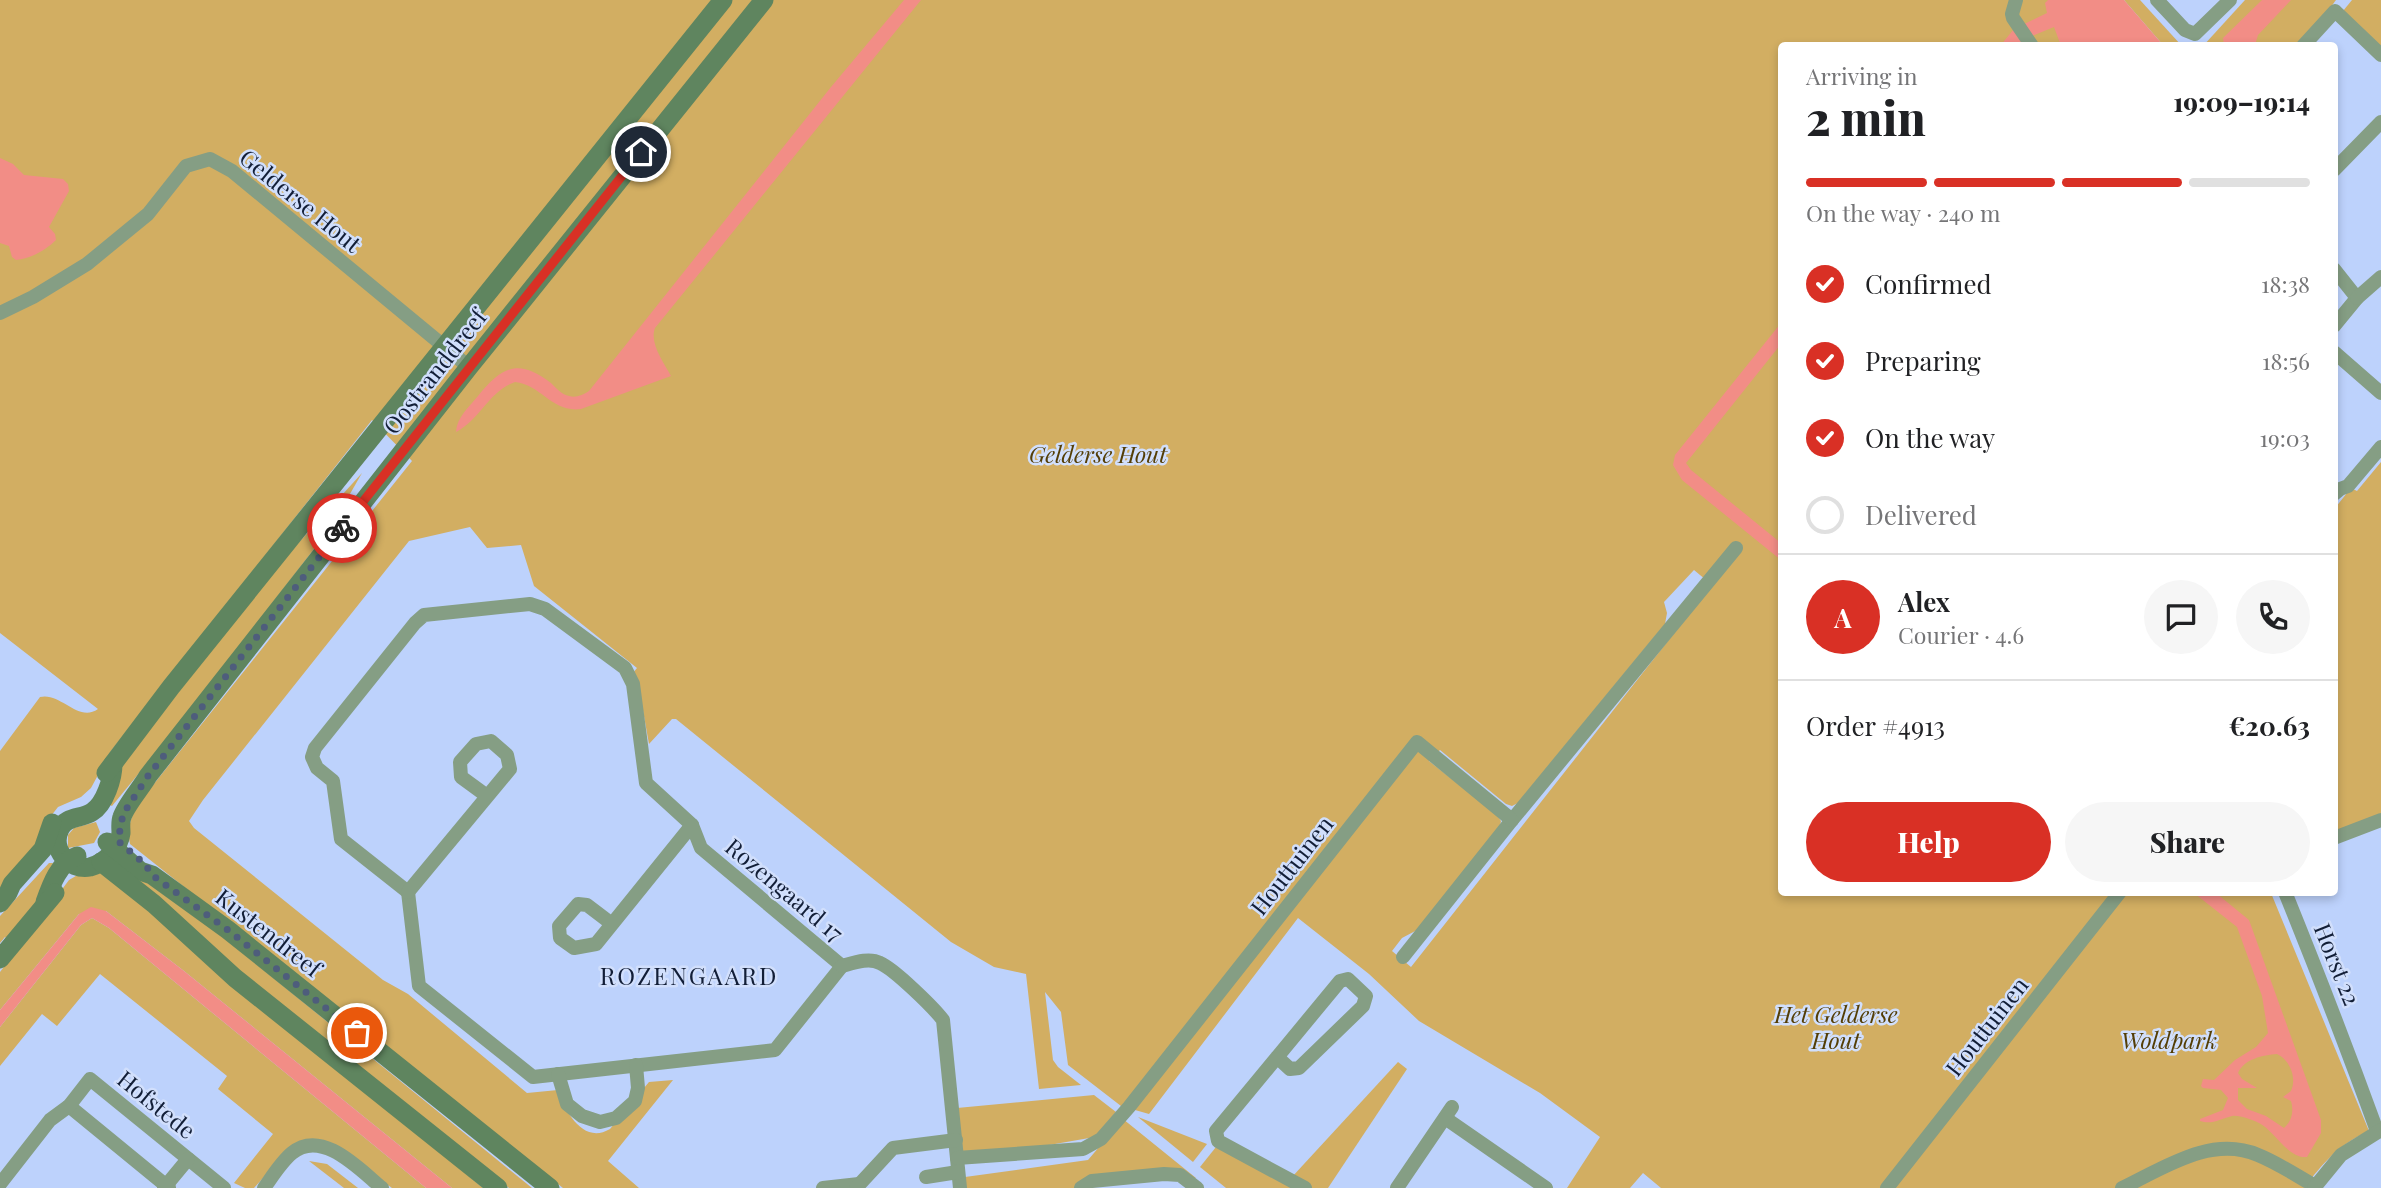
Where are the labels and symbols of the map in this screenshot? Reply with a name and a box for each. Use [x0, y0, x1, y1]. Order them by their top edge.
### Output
pin [611, 122, 671, 182]
street label: Gelderse Hout [234, 141, 369, 259]
street label: Oostranddreef [375, 300, 494, 440]
park label: Gelderse Hout [1029, 438, 1168, 469]
courier [307, 493, 377, 563]
street label: Houttuinen [1243, 809, 1340, 921]
street label: Rozengaard 17 [719, 830, 851, 948]
street label: Kustendreef [210, 881, 330, 985]
street label: Horst 22 [2308, 918, 2368, 1010]
district label: ROZENGAARD [600, 959, 778, 991]
street label: Houttuinen [1938, 970, 2035, 1082]
park label: Het Gelderse Hout [1773, 998, 1898, 1055]
pin [327, 1003, 387, 1063]
park label: Woldpark [2121, 1024, 2217, 1055]
street label: Hofstede [111, 1063, 203, 1145]

